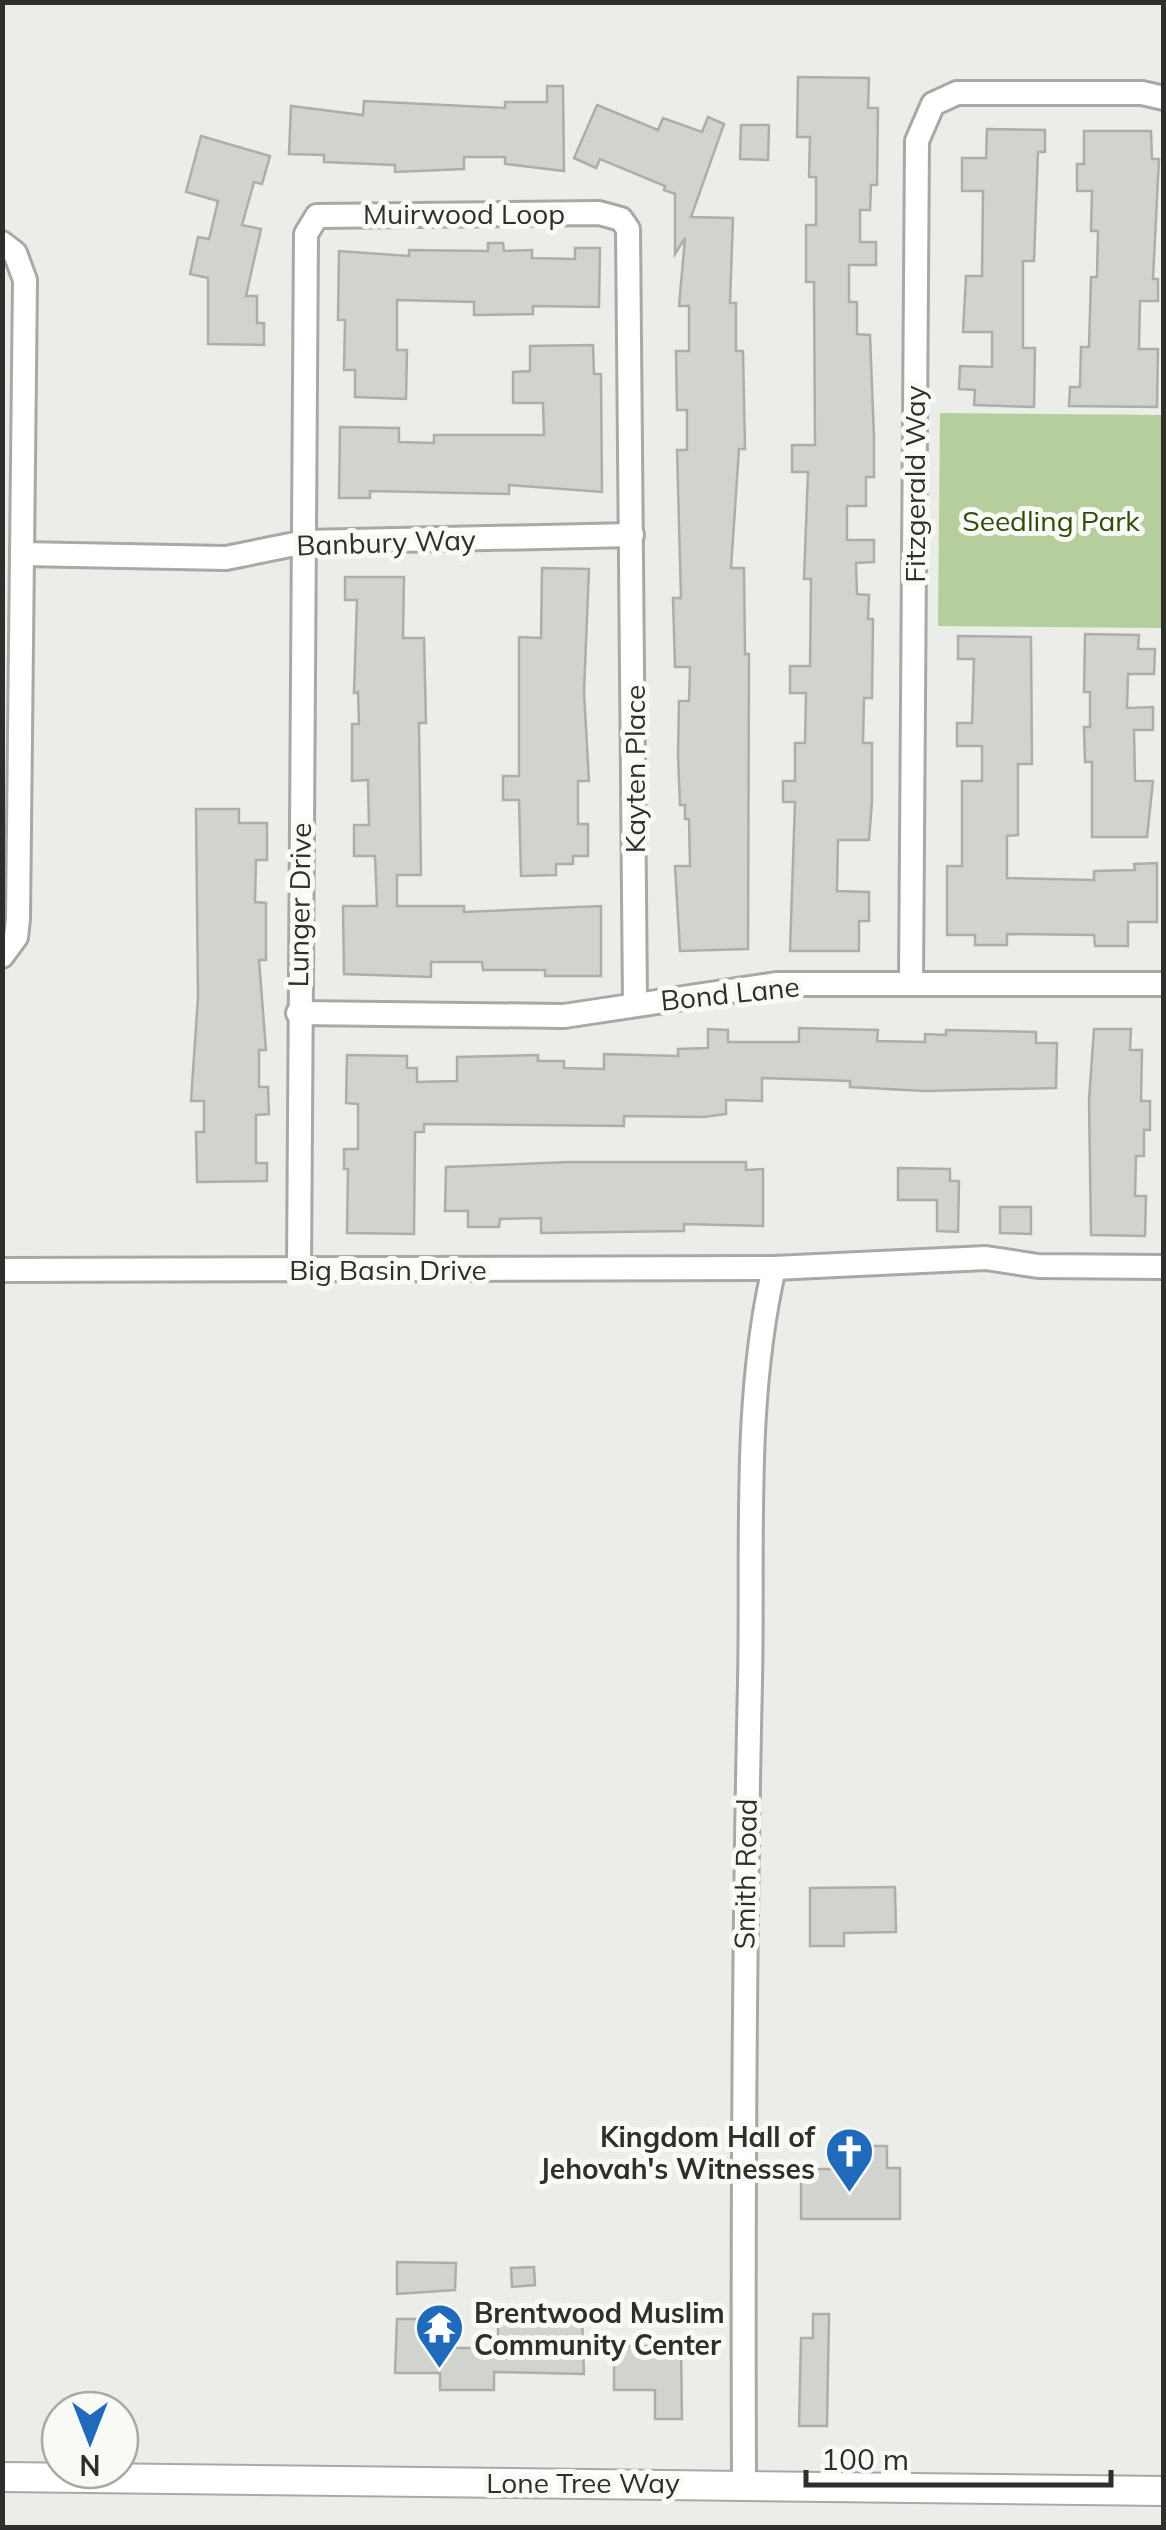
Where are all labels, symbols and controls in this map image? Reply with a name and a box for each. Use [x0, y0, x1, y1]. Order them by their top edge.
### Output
street label: Muirwood Loop [363, 196, 565, 231]
street label: Fitzgerald Way [897, 385, 932, 583]
park label: Seedling Park [962, 503, 1140, 538]
street label: Banbury Way [296, 521, 476, 563]
street label: Kayten Place [617, 685, 652, 853]
street label: Lunger Drive [280, 822, 318, 988]
street label: Bond Lane [659, 968, 801, 1018]
street label: Big Basin Drive [289, 1252, 487, 1287]
street label: Smith Road [726, 1798, 764, 1950]
place label: Kingdom Hall of Jehovah's Witnesses [540, 2119, 816, 2186]
church icon: Kingdom Hall of Jehovah's Witnesses [824, 2126, 876, 2194]
place label: Brentwood Muslim Community Center [474, 2295, 725, 2362]
temple icon: Brentwood Muslim Community Center [413, 2302, 465, 2370]
north arrow [40, 2390, 140, 2490]
scale bar [806, 2425, 1111, 2487]
text: 100 m [821, 2440, 909, 2478]
text: N [79, 2448, 101, 2483]
street label: Lone Tree Way [486, 2465, 680, 2500]

